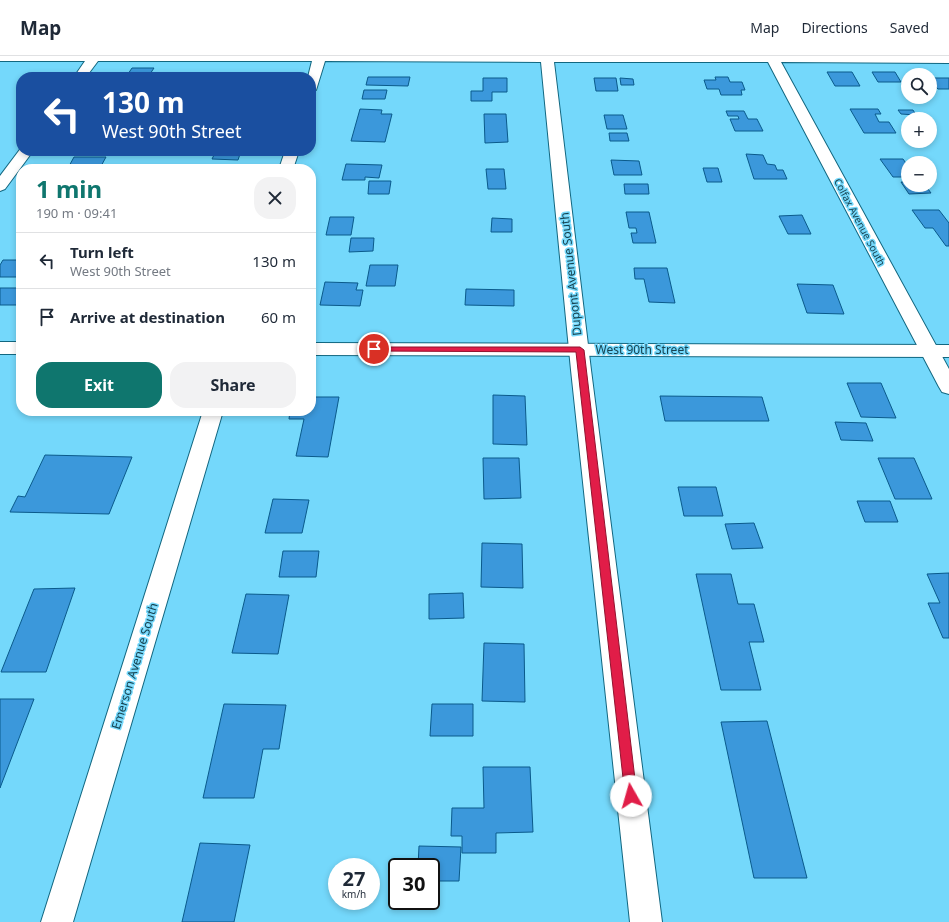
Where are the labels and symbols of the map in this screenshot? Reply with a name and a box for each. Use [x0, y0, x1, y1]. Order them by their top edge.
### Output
street label: Colfax Avenue South [831, 176, 889, 268]
street label: Dupont Avenue South [556, 212, 585, 337]
pin [357, 332, 391, 366]
street label: West 90th Street [596, 341, 689, 358]
street label: Emerson Avenue South [107, 601, 162, 731]
position arrow [610, 775, 652, 817]
speed limit sign: 30 [388, 858, 440, 910]

